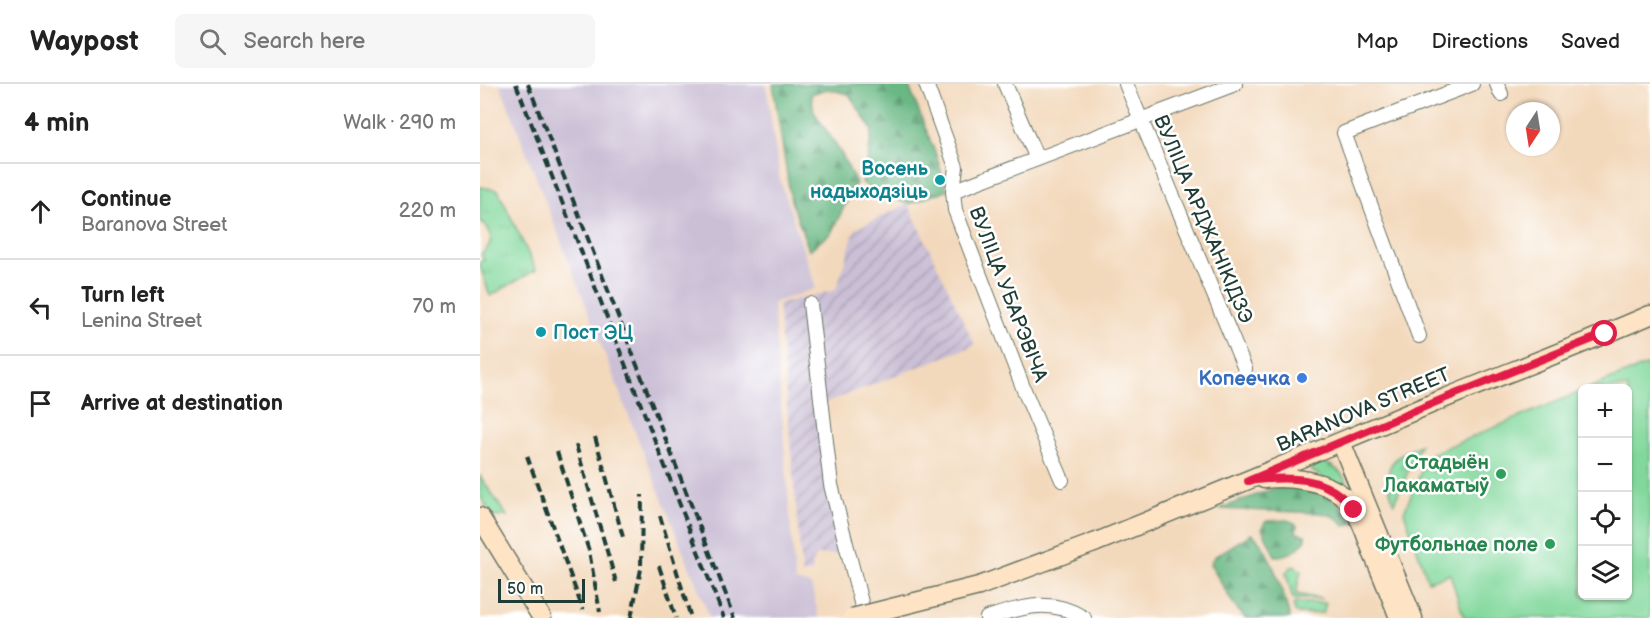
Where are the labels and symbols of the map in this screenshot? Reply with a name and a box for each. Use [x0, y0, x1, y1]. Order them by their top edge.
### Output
north arrow [1506, 102, 1560, 156]
street label: ВУЛІЦА АРДЖАНІКІДЗЭ [1148, 112, 1258, 327]
place label: Восень надыходзіць [810, 157, 929, 204]
marker: Восень надыходзіць [933, 173, 947, 187]
street label: ВУЛІЦА УБАРЭВІЧА [964, 203, 1053, 386]
route start [1591, 320, 1617, 346]
place label: Пост ЭЦ [553, 321, 633, 345]
marker: Пост ЭЦ [534, 325, 548, 339]
street label: BARANOVA STREET [1273, 362, 1454, 457]
place label: Копеечка [1198, 367, 1290, 391]
marker: Копеечка [1295, 371, 1309, 385]
place label: Стадыён Лакаматыў [1382, 451, 1490, 498]
marker: Стадыён Лакаматыў [1494, 467, 1508, 481]
route end [1340, 496, 1366, 522]
place label: Футбольнае поле [1375, 533, 1538, 557]
marker: Футбольнае поле [1543, 537, 1557, 551]
scale bar [498, 576, 585, 604]

